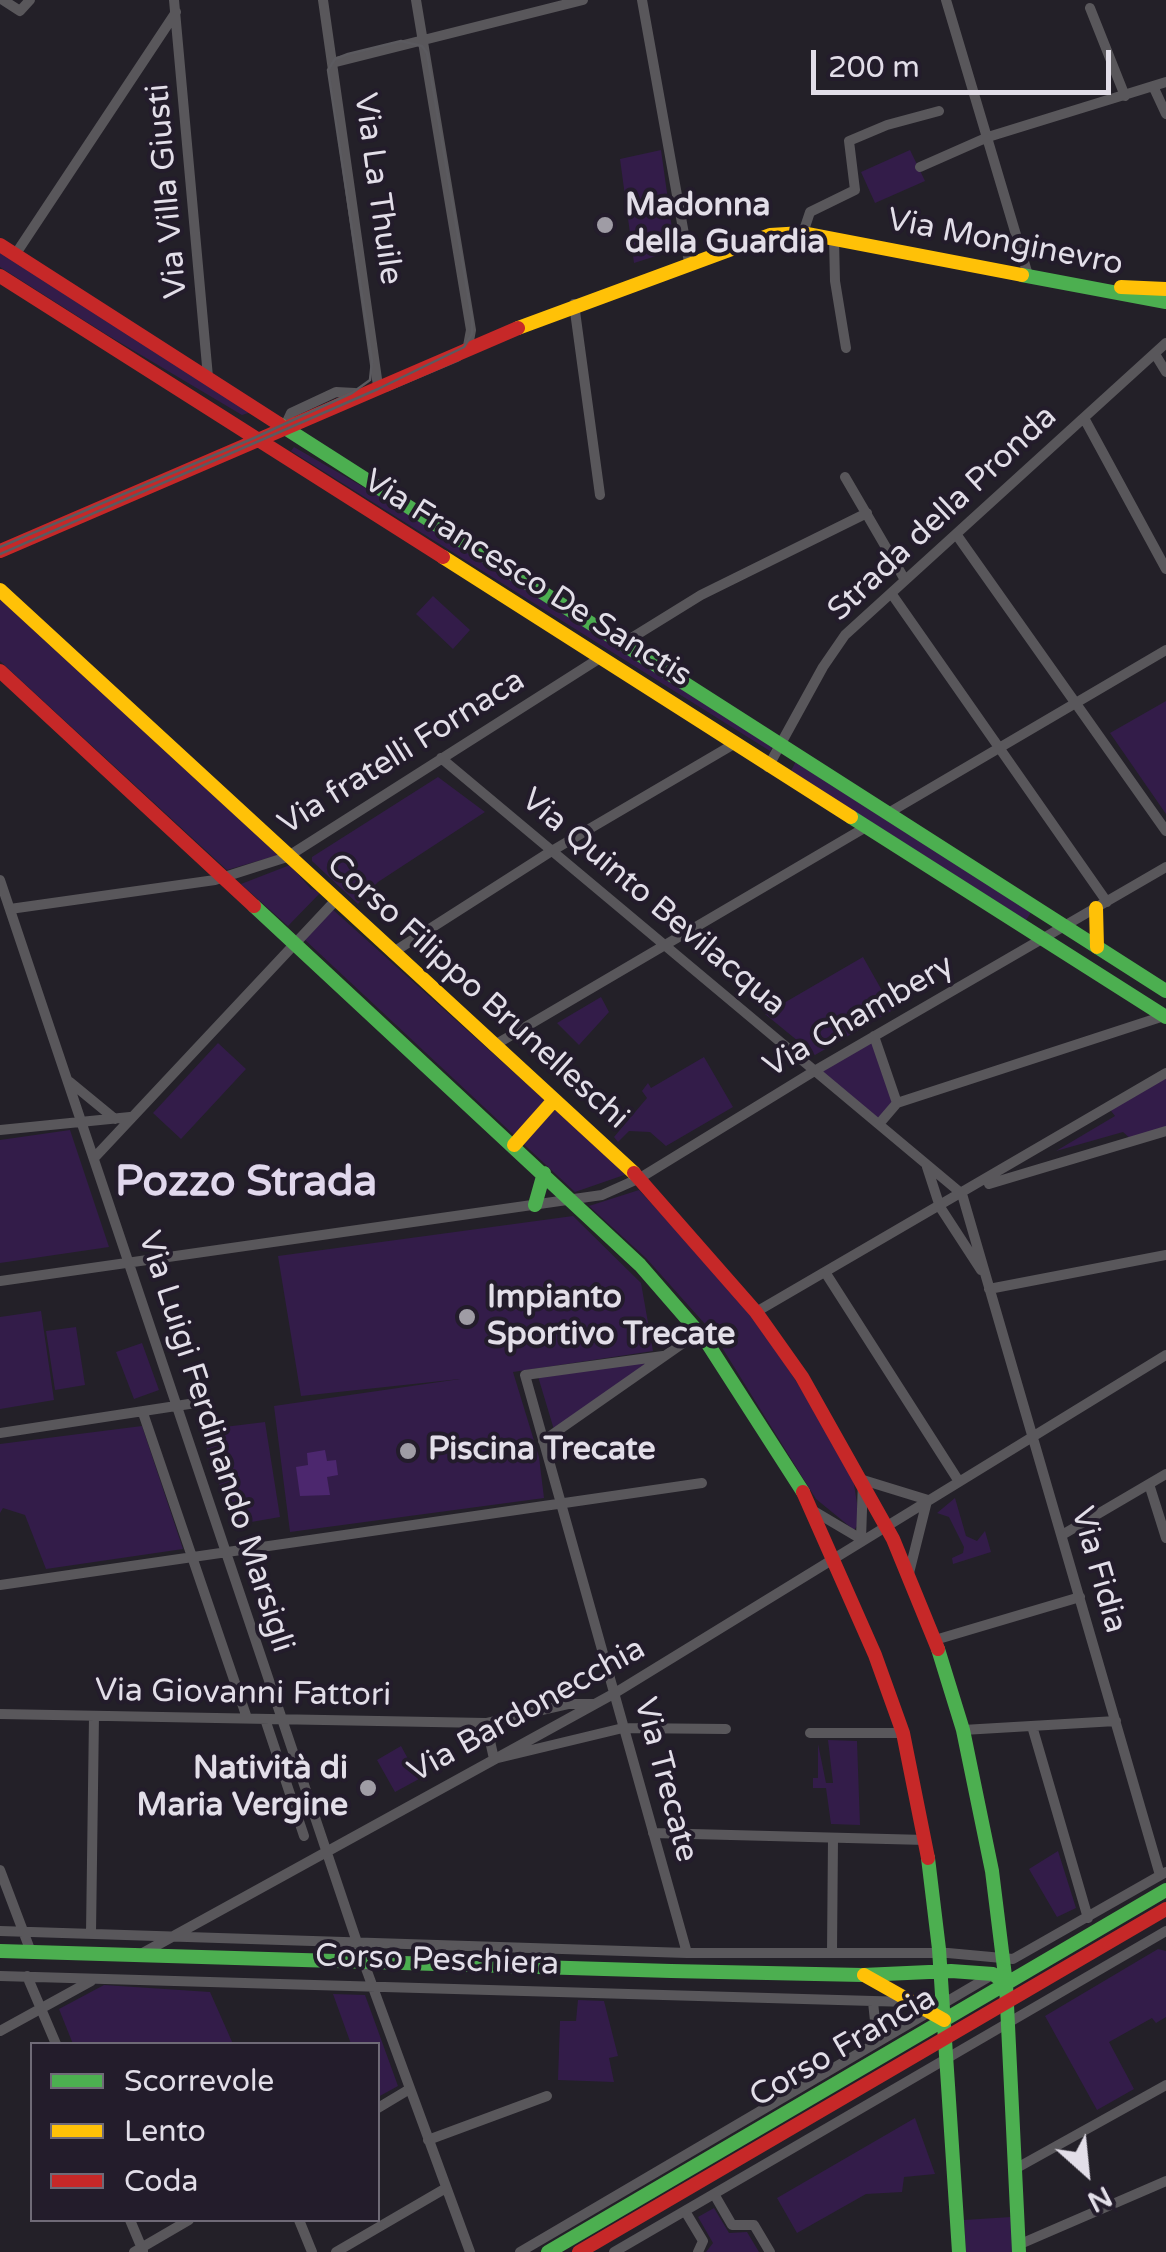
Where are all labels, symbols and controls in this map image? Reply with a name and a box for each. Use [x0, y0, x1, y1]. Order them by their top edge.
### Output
scale bar [816, 30, 1116, 92]
text: 200 m [828, 49, 920, 86]
street label: Via Villa Giusti [139, 82, 197, 300]
street label: Via La Thuile [345, 91, 409, 287]
place label: Madonna della Guardia [625, 188, 825, 263]
street label: Via Monginevro [884, 201, 1126, 285]
marker: Madonna della Guardia [594, 214, 616, 236]
street label: Strada della Pronda [821, 398, 1065, 630]
street label: Via Francesco De Sanctis [356, 462, 698, 696]
street label: Via fratelli Fornaca [272, 662, 532, 844]
street label: Via Quinto Bevilacqua [513, 781, 793, 1025]
street label: Corso Filippo Brunelleschi [318, 846, 636, 1138]
street label: Via Chambery [757, 947, 961, 1087]
district label: Pozzo Strada [115, 1159, 377, 1209]
street label: Via Luigi Ferdinando Marsigli [129, 1227, 301, 1657]
place label: Impianto Sportivo Trecate [487, 1280, 735, 1355]
marker: Impianto Sportivo Trecate [456, 1306, 478, 1328]
place label: Piscina Trecate [428, 1432, 656, 1470]
marker: Piscina Trecate [397, 1440, 419, 1462]
street label: Via Fidia [1062, 1503, 1134, 1637]
street label: Via Bardonecchia [402, 1630, 652, 1792]
street label: Via Giovanni Fattori [95, 1672, 391, 1716]
street label: Via Trecate [625, 1694, 705, 1866]
place label: Natività di Maria Vergine [136, 1751, 348, 1826]
marker: Natività di Maria Vergine [357, 1777, 379, 1799]
street label: Corso Peschiera [314, 1938, 560, 1984]
street label: Corso Francia [743, 1979, 943, 2117]
legend [30, 2042, 380, 2222]
text: Scorrevole [124, 2063, 274, 2100]
text: Lento [124, 2113, 206, 2150]
north arrow [1036, 2122, 1136, 2222]
text: Coda [124, 2163, 198, 2200]
text: N [1082, 2178, 1117, 2219]

